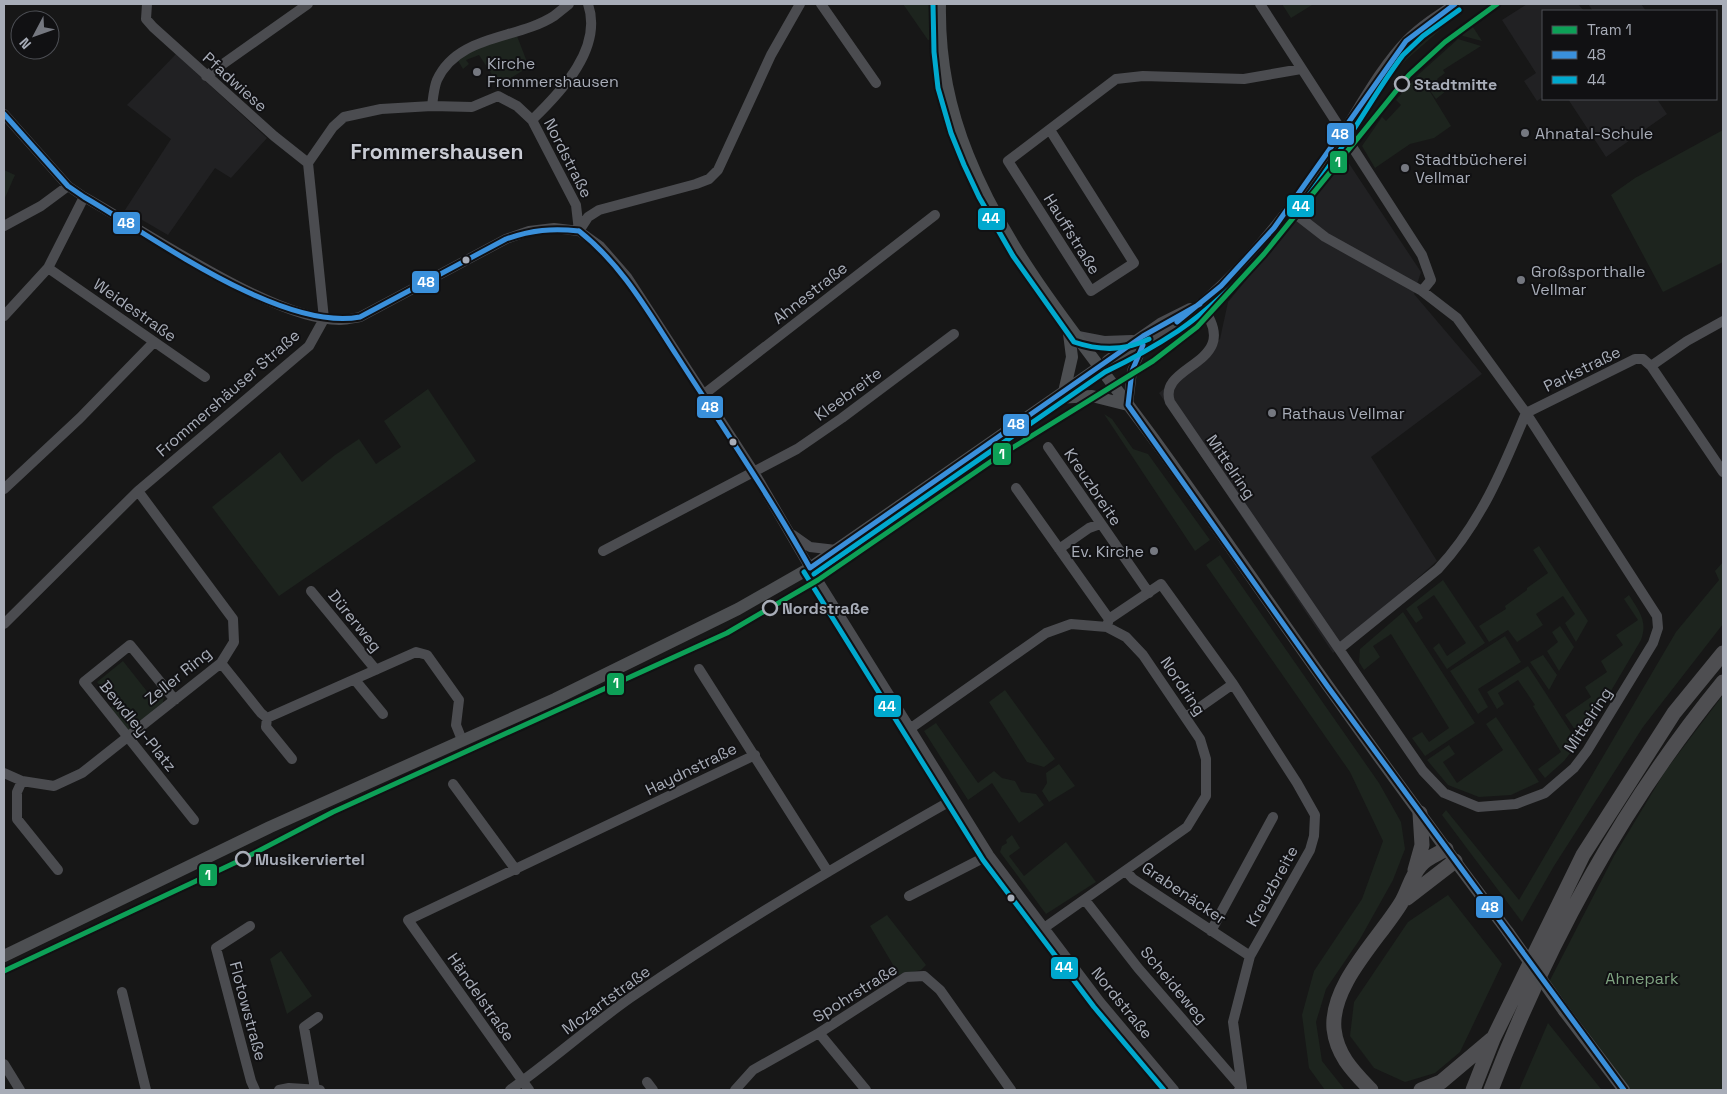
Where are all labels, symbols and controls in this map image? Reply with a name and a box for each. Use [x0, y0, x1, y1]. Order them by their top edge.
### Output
north arrow [10, 10, 60, 60]
legend [1542, 10, 1717, 100]
text: Tram 1 [1587, 20, 1632, 39]
text: N [15, 34, 35, 53]
text: 48 [1587, 45, 1606, 64]
street label: Pfadwiese [198, 47, 272, 117]
place label: Kirche Frommershausen [487, 53, 619, 92]
marker: Kirche Frommershausen [471, 66, 483, 78]
text: 44 [1587, 70, 1606, 89]
place label: Stadtmitte [1414, 74, 1497, 95]
marker: Stadtmitte [1394, 76, 1410, 92]
street label: Nordstraße [539, 115, 597, 201]
line badge: 48 [1326, 122, 1355, 146]
place label: Ahnatal-Schule [1535, 123, 1653, 144]
text: 48 [1331, 125, 1349, 143]
marker: Ahnatal-Schule [1519, 127, 1531, 139]
district label: Frommershausen [351, 138, 523, 165]
place label: Stadtbücherei Vellmar [1415, 149, 1527, 188]
line badge: 1 [1329, 150, 1348, 174]
text: 1 [1335, 153, 1341, 171]
marker: Stadtbücherei Vellmar [1399, 162, 1411, 174]
street label: Hauffstraße [1039, 190, 1105, 278]
line badge: 44 [1286, 194, 1315, 218]
text: 44 [1292, 197, 1310, 215]
line badge: 44 [977, 207, 1006, 231]
text: 44 [982, 209, 1000, 227]
line badge: 48 [112, 211, 141, 235]
text: 48 [117, 214, 135, 232]
unlabelled marker [461, 255, 471, 265]
street label: Ahnestraße [768, 257, 852, 329]
place label: Großsporthalle Vellmar [1531, 261, 1646, 300]
line badge: 48 [411, 270, 440, 294]
text: 48 [417, 273, 435, 291]
street label: Weidestraße [89, 274, 181, 346]
marker: Großsporthalle Vellmar [1515, 274, 1527, 286]
street label: Frommershäuser Straße [152, 325, 304, 461]
street label: Parkstraße [1540, 341, 1624, 397]
street label: Kleebreite [810, 362, 886, 426]
line badge: 48 [696, 395, 724, 419]
text: 48 [701, 398, 719, 416]
place label: Rathaus Vellmar [1282, 403, 1405, 424]
marker: Rathaus Vellmar [1266, 407, 1278, 419]
line badge: 48 [1002, 413, 1030, 437]
text: 48 [1007, 415, 1025, 433]
street label: Mittelring [1202, 431, 1260, 503]
unlabelled marker [728, 437, 738, 447]
line badge: 1 [992, 442, 1012, 466]
street label: Kreuzbreite [1059, 444, 1127, 530]
text: 1 [999, 445, 1005, 463]
place label: Ev. Kirche [1071, 541, 1144, 562]
marker: Ev. Kirche [1148, 545, 1160, 557]
street label: Dürerweg [324, 586, 386, 656]
place label: Nordstraße [782, 598, 869, 619]
marker: Nordstraße [762, 600, 778, 616]
street label: Zeller Ring [140, 643, 216, 709]
street label: Nordring [1156, 653, 1210, 719]
line badge: 1 [606, 672, 625, 696]
text: 1 [613, 674, 619, 692]
street label: Bewdley-Platz [95, 676, 181, 776]
street label: Mittelring [1559, 683, 1617, 757]
line badge: 44 [873, 694, 902, 718]
text: 44 [878, 697, 896, 715]
street label: Haydnstraße [642, 738, 740, 800]
street label: Kreuzbreite [1241, 842, 1303, 930]
place label: Musikerviertel [255, 849, 365, 870]
marker: Musikerviertel [235, 851, 251, 867]
street label: Grabenäcker [1138, 857, 1230, 929]
line badge: 1 [198, 863, 218, 887]
text: 1 [205, 866, 211, 884]
unlabelled marker [1006, 893, 1016, 903]
line badge: 48 [1475, 895, 1504, 919]
text: 48 [1481, 898, 1499, 916]
street label: Scheideweg [1136, 942, 1212, 1028]
street label: Händelstraße [443, 949, 519, 1045]
line badge: 44 [1050, 956, 1079, 980]
text: 44 [1055, 958, 1073, 976]
street label: Flotowstraße [225, 959, 271, 1063]
street label: Spohrstraße [809, 959, 901, 1027]
street label: Mozartstraße [558, 961, 654, 1039]
street label: Nordstraße [1087, 963, 1157, 1043]
park label: Ahnepark [1605, 968, 1679, 989]

